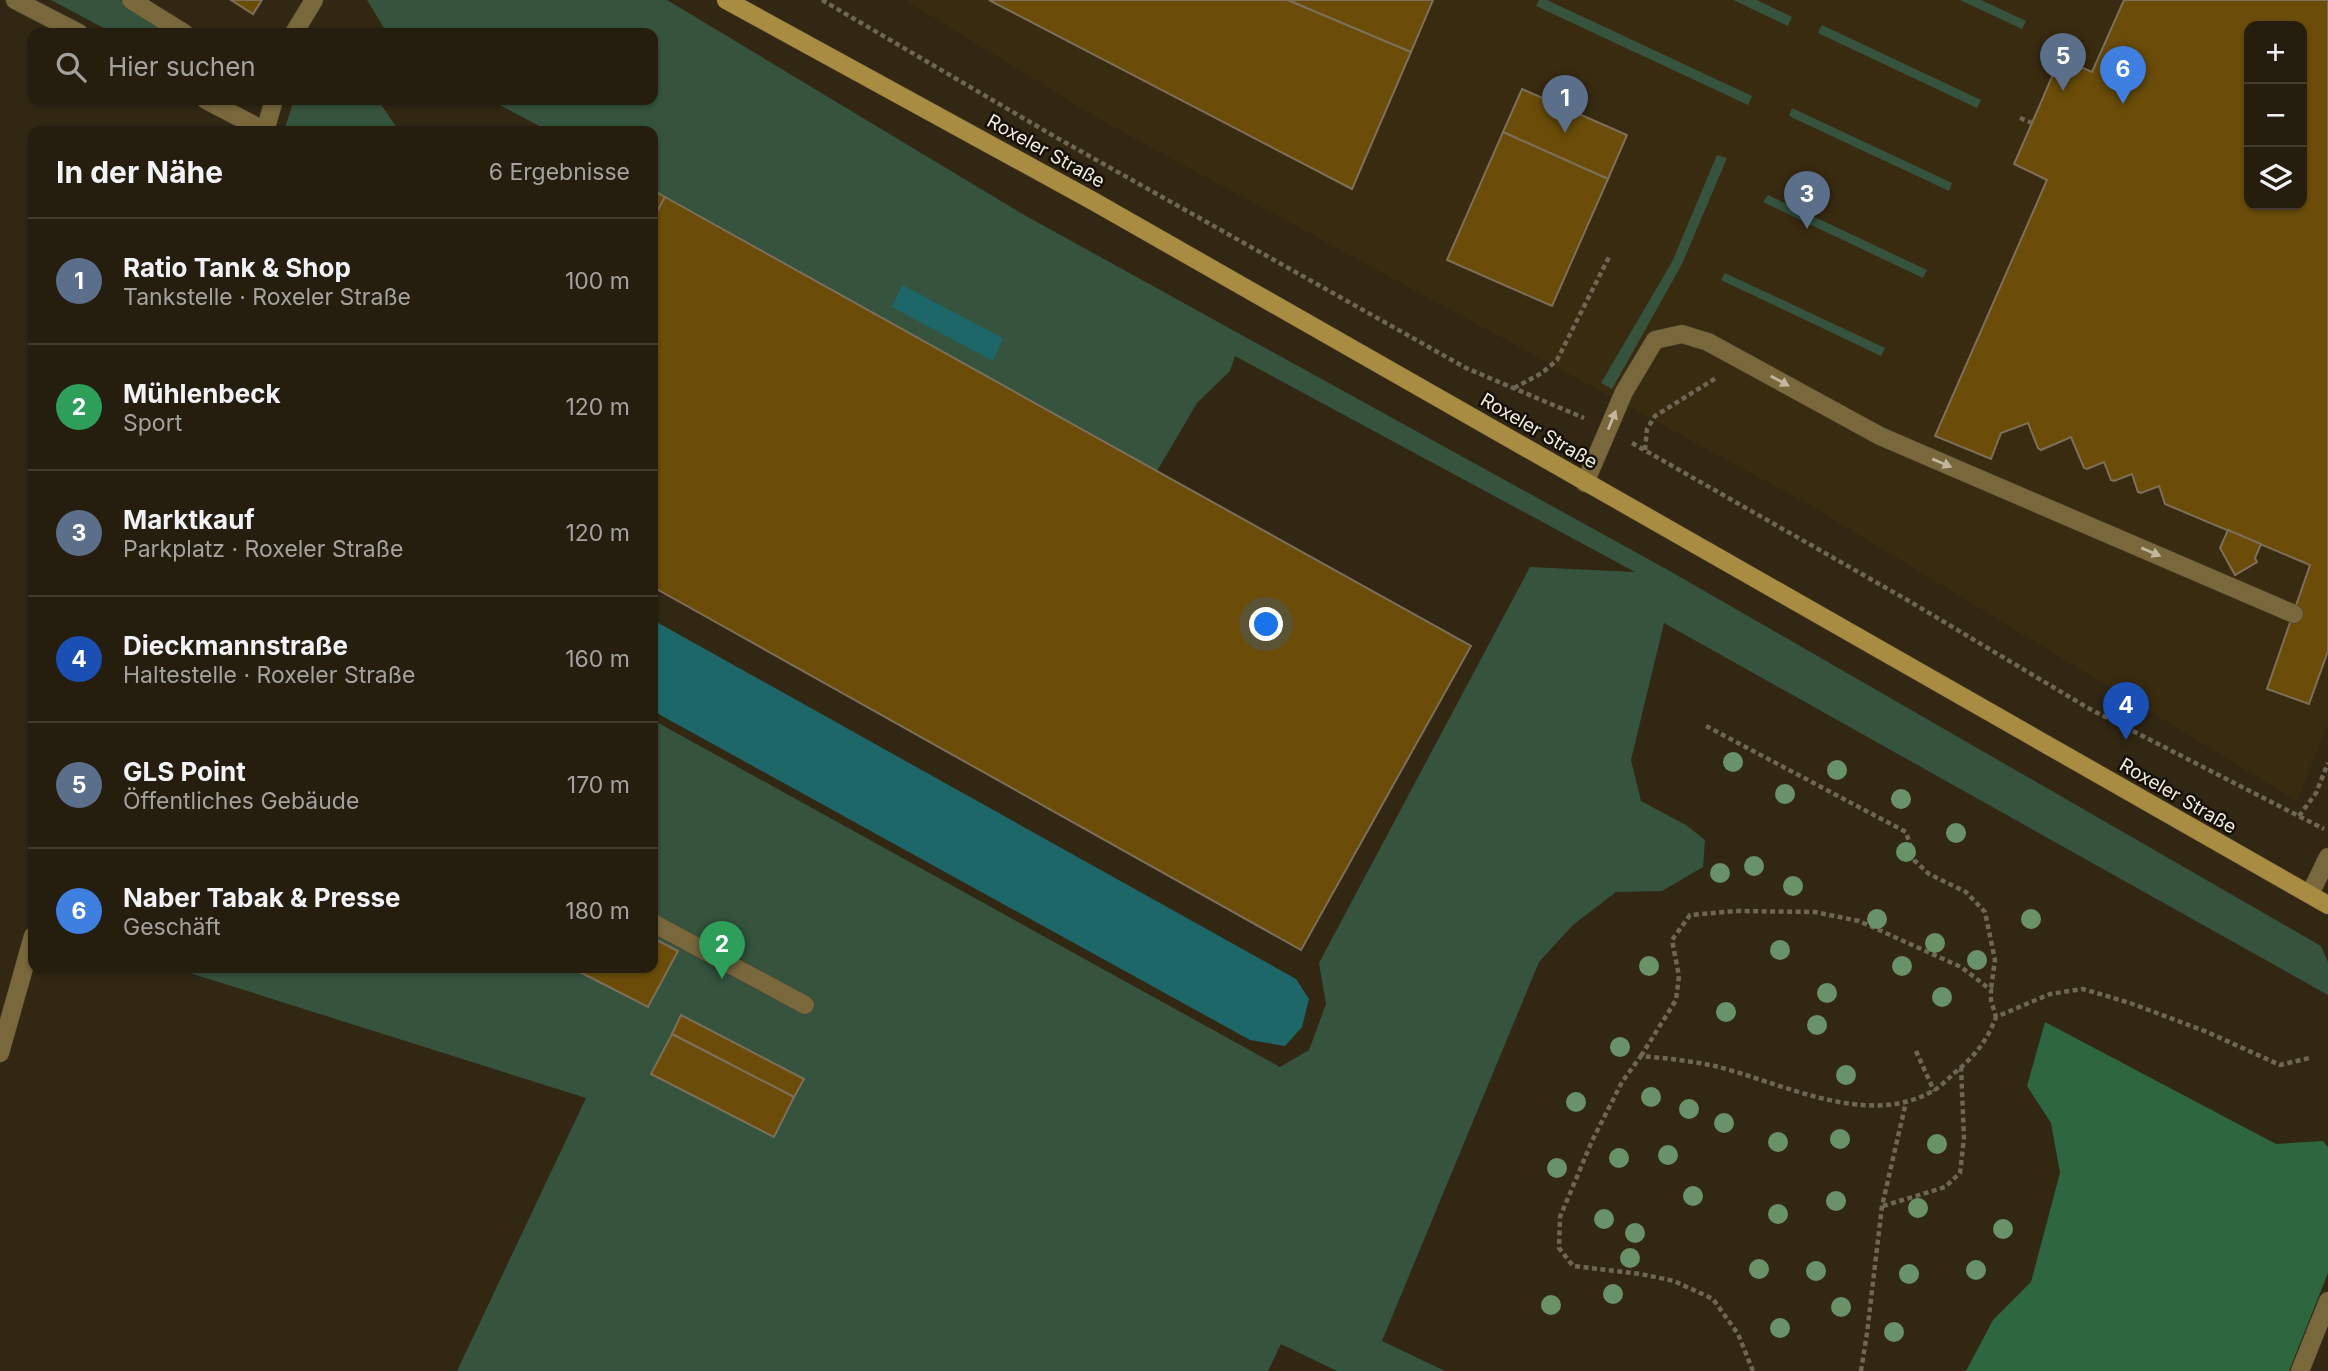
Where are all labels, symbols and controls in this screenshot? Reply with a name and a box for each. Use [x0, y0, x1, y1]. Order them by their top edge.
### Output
map controls [2244, 21, 2307, 210]
button: + [2244, 21, 2307, 84]
search box [28, 28, 658, 105]
pin: 5 [2040, 33, 2086, 91]
pin: 6 [2100, 46, 2146, 104]
icon: search [52, 48, 90, 86]
text: Hier suchen [108, 51, 256, 82]
pin: 1 [1542, 75, 1588, 133]
button: − [2244, 84, 2307, 147]
street label: Roxeler Straße [983, 109, 1109, 193]
button: layers [2244, 147, 2307, 210]
text: In der Nähe [56, 154, 223, 190]
text: 6 Ergebnisse [489, 158, 630, 186]
pin: 3 [1784, 171, 1830, 229]
text: Ratio Tank & Shop [123, 252, 351, 283]
text: 1 [74, 267, 84, 295]
text: 100 m [565, 267, 630, 295]
text: Tankstelle · Roxeler Straße [123, 283, 411, 311]
one-way arrow [1770, 375, 1790, 387]
text: Mühlenbeck [123, 378, 281, 409]
street label: Roxeler Straße [1476, 388, 1602, 474]
text: 2 [72, 393, 86, 421]
text: 120 m [565, 393, 630, 421]
text: Sport [123, 409, 182, 437]
one-way arrow [1606, 410, 1618, 430]
one-way arrow [1932, 457, 1952, 469]
text: Marktkauf [123, 504, 255, 535]
text: 3 [72, 519, 86, 547]
text: 120 m [565, 519, 630, 547]
text: Parkplatz · Roxeler Straße [123, 535, 403, 563]
one-way arrow [2141, 547, 2162, 558]
your location [1249, 607, 1283, 641]
text: Dieckmannstraße [123, 630, 348, 661]
text: 4 [71, 645, 87, 673]
text: 160 m [565, 645, 630, 673]
text: Haltestelle · Roxeler Straße [123, 661, 415, 689]
pin: 4 [2103, 682, 2149, 740]
street label: Roxeler Straße [2115, 753, 2241, 839]
text: GLS Point [123, 756, 246, 787]
text: 5 [72, 771, 86, 799]
text: 170 m [567, 771, 630, 799]
text: Öffentliches Gebäude [123, 787, 359, 815]
text: Naber Tabak & Presse [123, 882, 401, 913]
text: 6 [72, 897, 86, 925]
text: 180 m [565, 897, 630, 925]
text: Geschäft [123, 913, 221, 941]
pin: 2 [699, 921, 745, 979]

